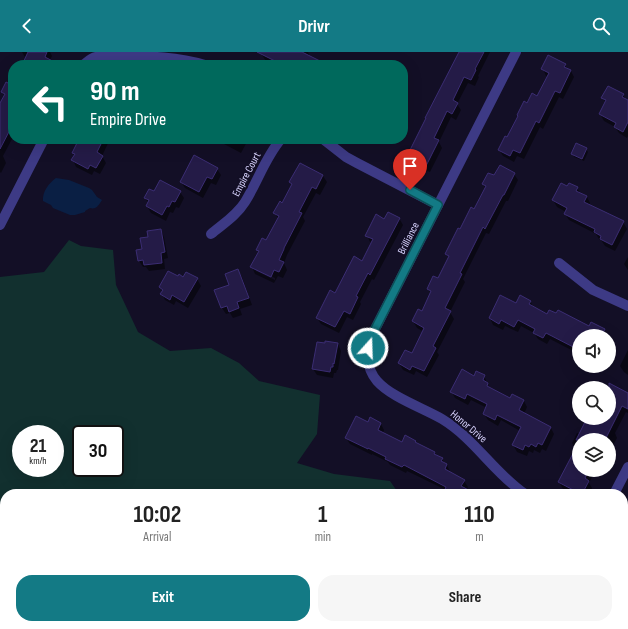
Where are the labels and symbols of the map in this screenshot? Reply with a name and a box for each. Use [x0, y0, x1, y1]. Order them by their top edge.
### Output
street label: Empire Court [229, 149, 264, 199]
pin [393, 149, 427, 190]
street label: Brilliance [395, 220, 422, 256]
position arrow [347, 327, 389, 369]
street label: Honor Drive [448, 407, 490, 445]
speed limit sign: 30 [72, 425, 124, 477]

